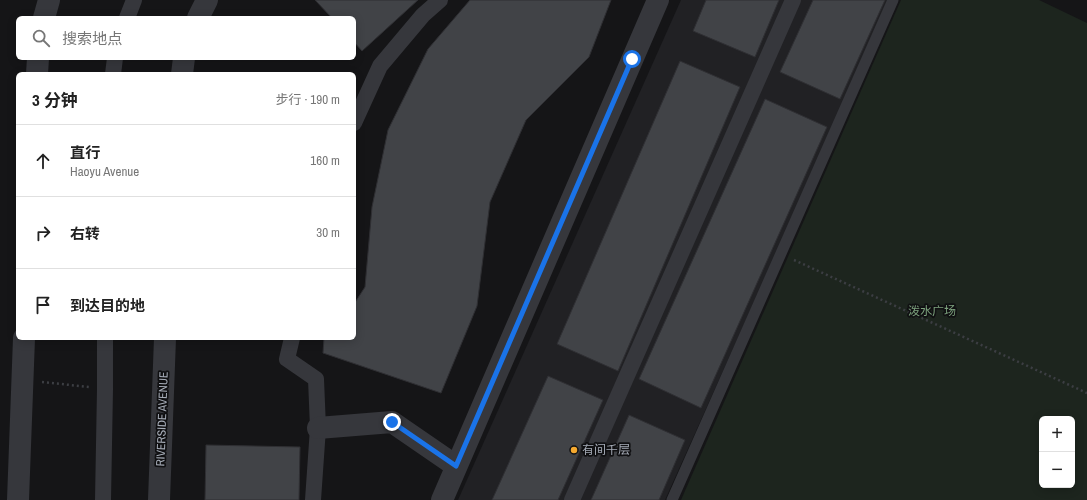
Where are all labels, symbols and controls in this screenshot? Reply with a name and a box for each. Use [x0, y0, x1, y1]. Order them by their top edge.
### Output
search box [16, 16, 356, 60]
icon: search [30, 27, 52, 49]
text: 搜索地点 [62, 28, 122, 49]
route start [623, 50, 641, 68]
text: 3 分钟 [32, 88, 78, 111]
text: 步行 · 190 m [275, 91, 340, 108]
text: 直行 [70, 142, 100, 163]
icon: ahead [32, 150, 54, 172]
text: 160 m [310, 152, 340, 169]
text: Haoyu Avenue [70, 163, 139, 180]
icon: right [32, 222, 54, 244]
text: 右转 [70, 223, 100, 244]
text: 30 m [316, 224, 340, 241]
icon: arrive [32, 294, 54, 316]
text: 到达目的地 [70, 295, 145, 316]
park label: 泼水广场 [908, 303, 956, 319]
street label: RIVERSIDE AVENUE [152, 371, 172, 467]
route end [383, 413, 401, 431]
map controls [1039, 416, 1075, 488]
button: + [1039, 416, 1075, 452]
place label: 有间千层 [582, 442, 630, 458]
marker: 有间千层 [569, 445, 579, 455]
button: − [1039, 452, 1075, 488]

